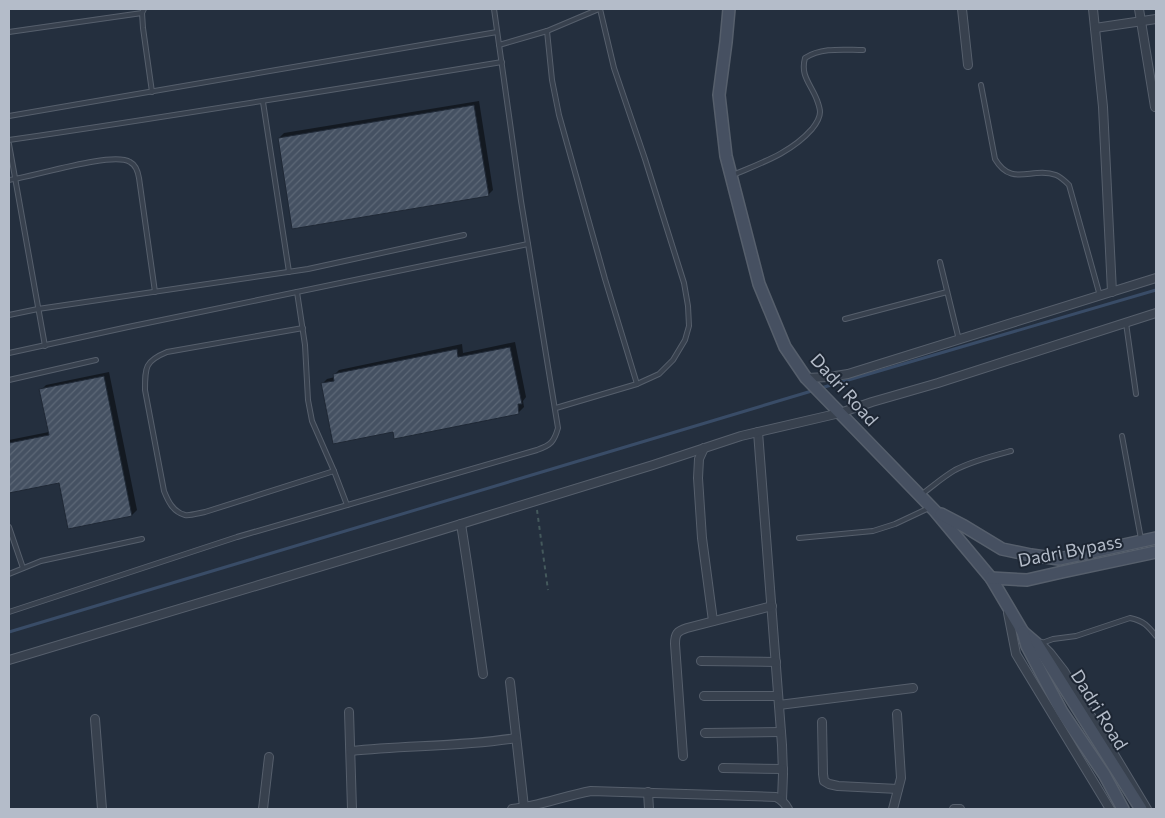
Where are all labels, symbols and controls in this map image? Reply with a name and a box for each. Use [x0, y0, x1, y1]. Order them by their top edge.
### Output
street label: Dadri Road [806, 348, 883, 430]
street label: Dadri Bypass [1016, 529, 1124, 571]
street label: Dadri Road [1067, 665, 1133, 754]

